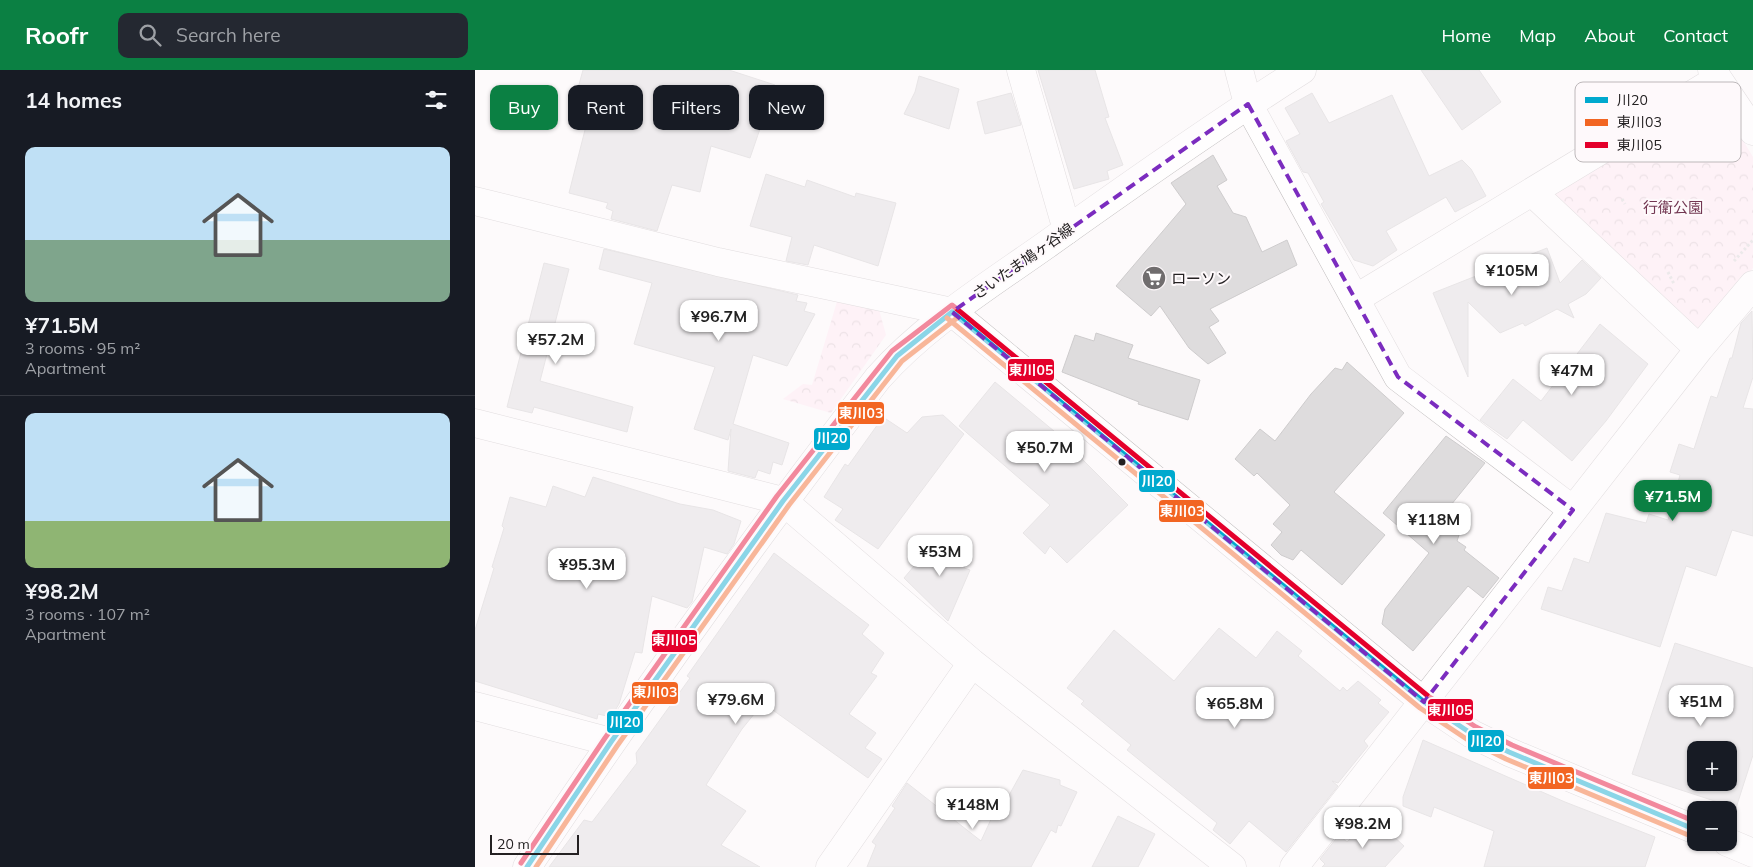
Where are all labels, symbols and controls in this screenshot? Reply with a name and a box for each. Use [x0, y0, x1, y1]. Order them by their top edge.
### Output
search box [118, 13, 468, 58]
text: Roofr [25, 20, 88, 50]
icon: search [136, 21, 164, 49]
text: Search here [176, 23, 281, 47]
text: Home [1441, 24, 1491, 47]
text: Map [1519, 24, 1556, 47]
text: About [1584, 24, 1635, 47]
text: Contact [1663, 24, 1728, 47]
legend [1575, 82, 1741, 162]
chip: Buy [490, 85, 558, 130]
chip: Rent [568, 85, 643, 130]
chip: Filters [653, 85, 739, 130]
chip: New [749, 85, 824, 130]
icon: filters [422, 86, 450, 114]
text: 14 homes [25, 87, 122, 113]
text: 川20 [1617, 91, 1648, 109]
text: 東川03 [1617, 113, 1662, 131]
text: 東川05 [1617, 136, 1662, 154]
icon: home [193, 180, 283, 270]
park label: 行衛公園 [1643, 198, 1703, 217]
street label: さいたま鳩ヶ谷線 [969, 219, 1077, 303]
pin: ¥105M [1477, 254, 1547, 296]
text: ¥105M [1486, 260, 1538, 280]
supermarket icon: ローソン [1141, 265, 1167, 291]
place label: ローソン [1171, 269, 1231, 288]
pin: ¥96.7M [678, 300, 760, 342]
text: ¥96.7M [691, 306, 747, 326]
text: ¥71.5M [25, 312, 99, 338]
pin: ¥57.2M [515, 322, 597, 365]
text: ¥57.2M [528, 329, 584, 349]
text: 3 rooms · 95 m² [25, 338, 140, 358]
pin: ¥47M [1542, 354, 1602, 396]
text: Apartment [25, 358, 106, 378]
line badge: 東川05 [1007, 358, 1055, 382]
text: ¥47M [1551, 360, 1593, 380]
text: 東川05 [1009, 361, 1053, 379]
line badge: 東川03 [837, 401, 885, 425]
text: 東川03 [839, 404, 883, 422]
line badge: 川20 [813, 427, 851, 451]
text: 川20 [817, 429, 847, 447]
pin: ¥50.7M [1004, 430, 1086, 473]
text: ¥50.7M [1017, 437, 1073, 457]
icon: home [193, 445, 283, 535]
unlabelled marker [1117, 457, 1127, 467]
line badge: 川20 [1138, 469, 1176, 493]
text: 川20 [1142, 472, 1172, 490]
pin: ¥71.5M [1632, 480, 1714, 522]
text: ¥71.5M [1645, 486, 1701, 506]
line badge: 東川03 [1158, 499, 1205, 523]
text: 東川03 [1160, 502, 1204, 520]
pin: ¥118M [1399, 502, 1469, 545]
text: ¥118M [1408, 509, 1460, 529]
pin: ¥53M [910, 534, 970, 577]
text: ¥53M [919, 541, 961, 561]
pin: ¥95.3M [546, 548, 628, 590]
text: ¥95.3M [559, 554, 615, 574]
text: ¥98.2M [25, 578, 99, 604]
text: 3 rooms · 107 m² [25, 604, 150, 624]
text: Apartment [25, 624, 106, 644]
line badge: 東川05 [651, 629, 698, 653]
text: 東川05 [652, 631, 696, 649]
line badge: 東川03 [631, 681, 679, 705]
pin: ¥79.6M [695, 682, 777, 725]
text: 東川03 [633, 683, 677, 701]
pin: ¥51M [1671, 684, 1731, 727]
pin: ¥65.8M [1194, 686, 1276, 729]
text: ¥79.6M [708, 689, 764, 709]
text: ¥51M [1680, 691, 1722, 711]
text: ¥65.8M [1207, 693, 1263, 713]
line badge: 東川05 [1427, 698, 1474, 722]
text: 東川05 [1428, 701, 1472, 719]
line badge: 川20 [606, 710, 644, 734]
text: 川20 [610, 713, 640, 731]
line badge: 川20 [1467, 729, 1505, 753]
text: 川20 [1471, 732, 1501, 750]
map controls [1687, 741, 1737, 851]
button: + [1687, 741, 1737, 791]
line badge: 東川03 [1527, 766, 1575, 790]
text: 東川03 [1529, 769, 1573, 787]
pin: ¥148M [938, 788, 1008, 830]
text: ¥148M [947, 794, 999, 814]
button: − [1687, 801, 1737, 851]
pin: ¥98.2M [1322, 806, 1404, 849]
text: ¥98.2M [1335, 813, 1391, 833]
scale bar [490, 832, 579, 855]
text: 20 m [497, 835, 530, 853]

